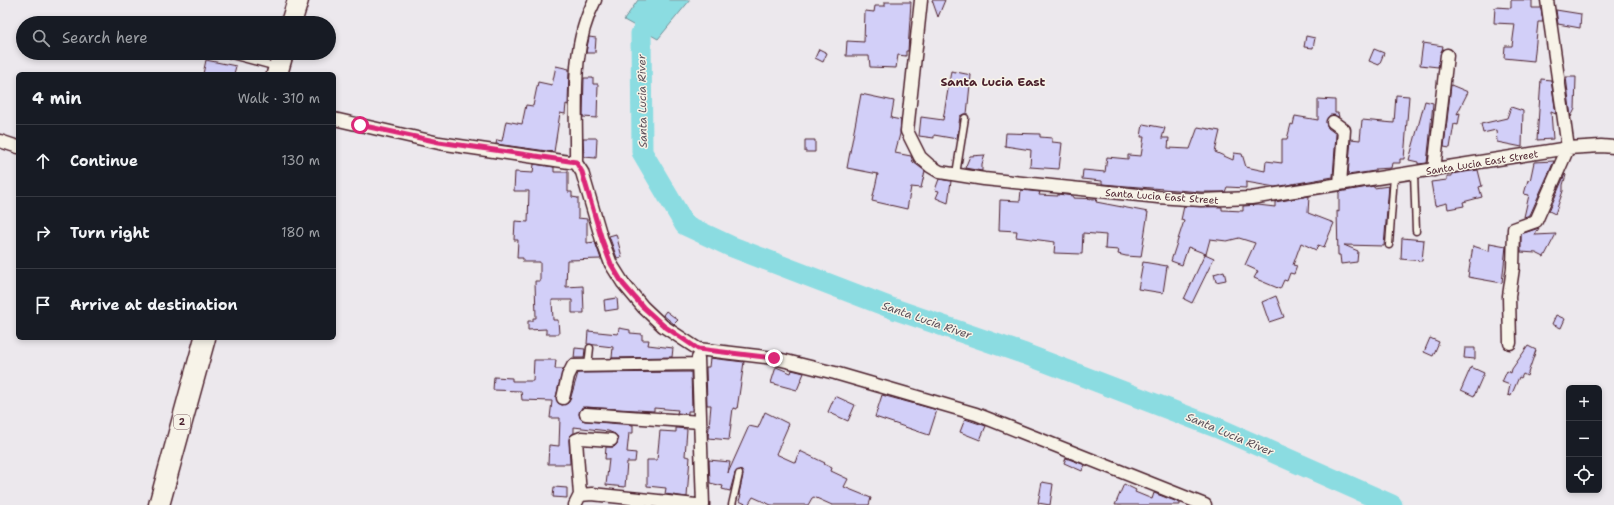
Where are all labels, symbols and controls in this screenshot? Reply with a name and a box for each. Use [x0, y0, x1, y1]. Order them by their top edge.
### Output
search box [16, 16, 336, 60]
icon: search [30, 27, 52, 49]
text: Search here [62, 28, 148, 48]
water label: Santa Lucia River [634, 53, 651, 148]
district label: Santa Lucia East [941, 74, 1046, 90]
text: 4 min [32, 87, 82, 109]
text: Walk · 310 m [238, 90, 320, 107]
route start [351, 116, 369, 134]
street label: Santa Lucia East Street [1425, 147, 1539, 178]
icon: ahead [32, 150, 54, 172]
text: Continue [70, 151, 138, 171]
text: 130 m [282, 152, 320, 169]
street label: Santa Lucia East Street [1105, 186, 1219, 207]
icon: right [32, 222, 54, 244]
text: Turn right [70, 223, 150, 243]
text: 180 m [281, 224, 320, 241]
icon: arrive [32, 294, 54, 316]
text: Arrive at destination [70, 295, 238, 315]
water label: Santa Lucia River [880, 298, 974, 343]
route end [765, 349, 783, 367]
map controls [1566, 385, 1602, 493]
button: + [1566, 385, 1602, 421]
water label: Santa Lucia River [1184, 409, 1277, 460]
road number: 2 [174, 415, 190, 429]
button: − [1566, 421, 1602, 457]
button: locate [1566, 457, 1602, 493]

